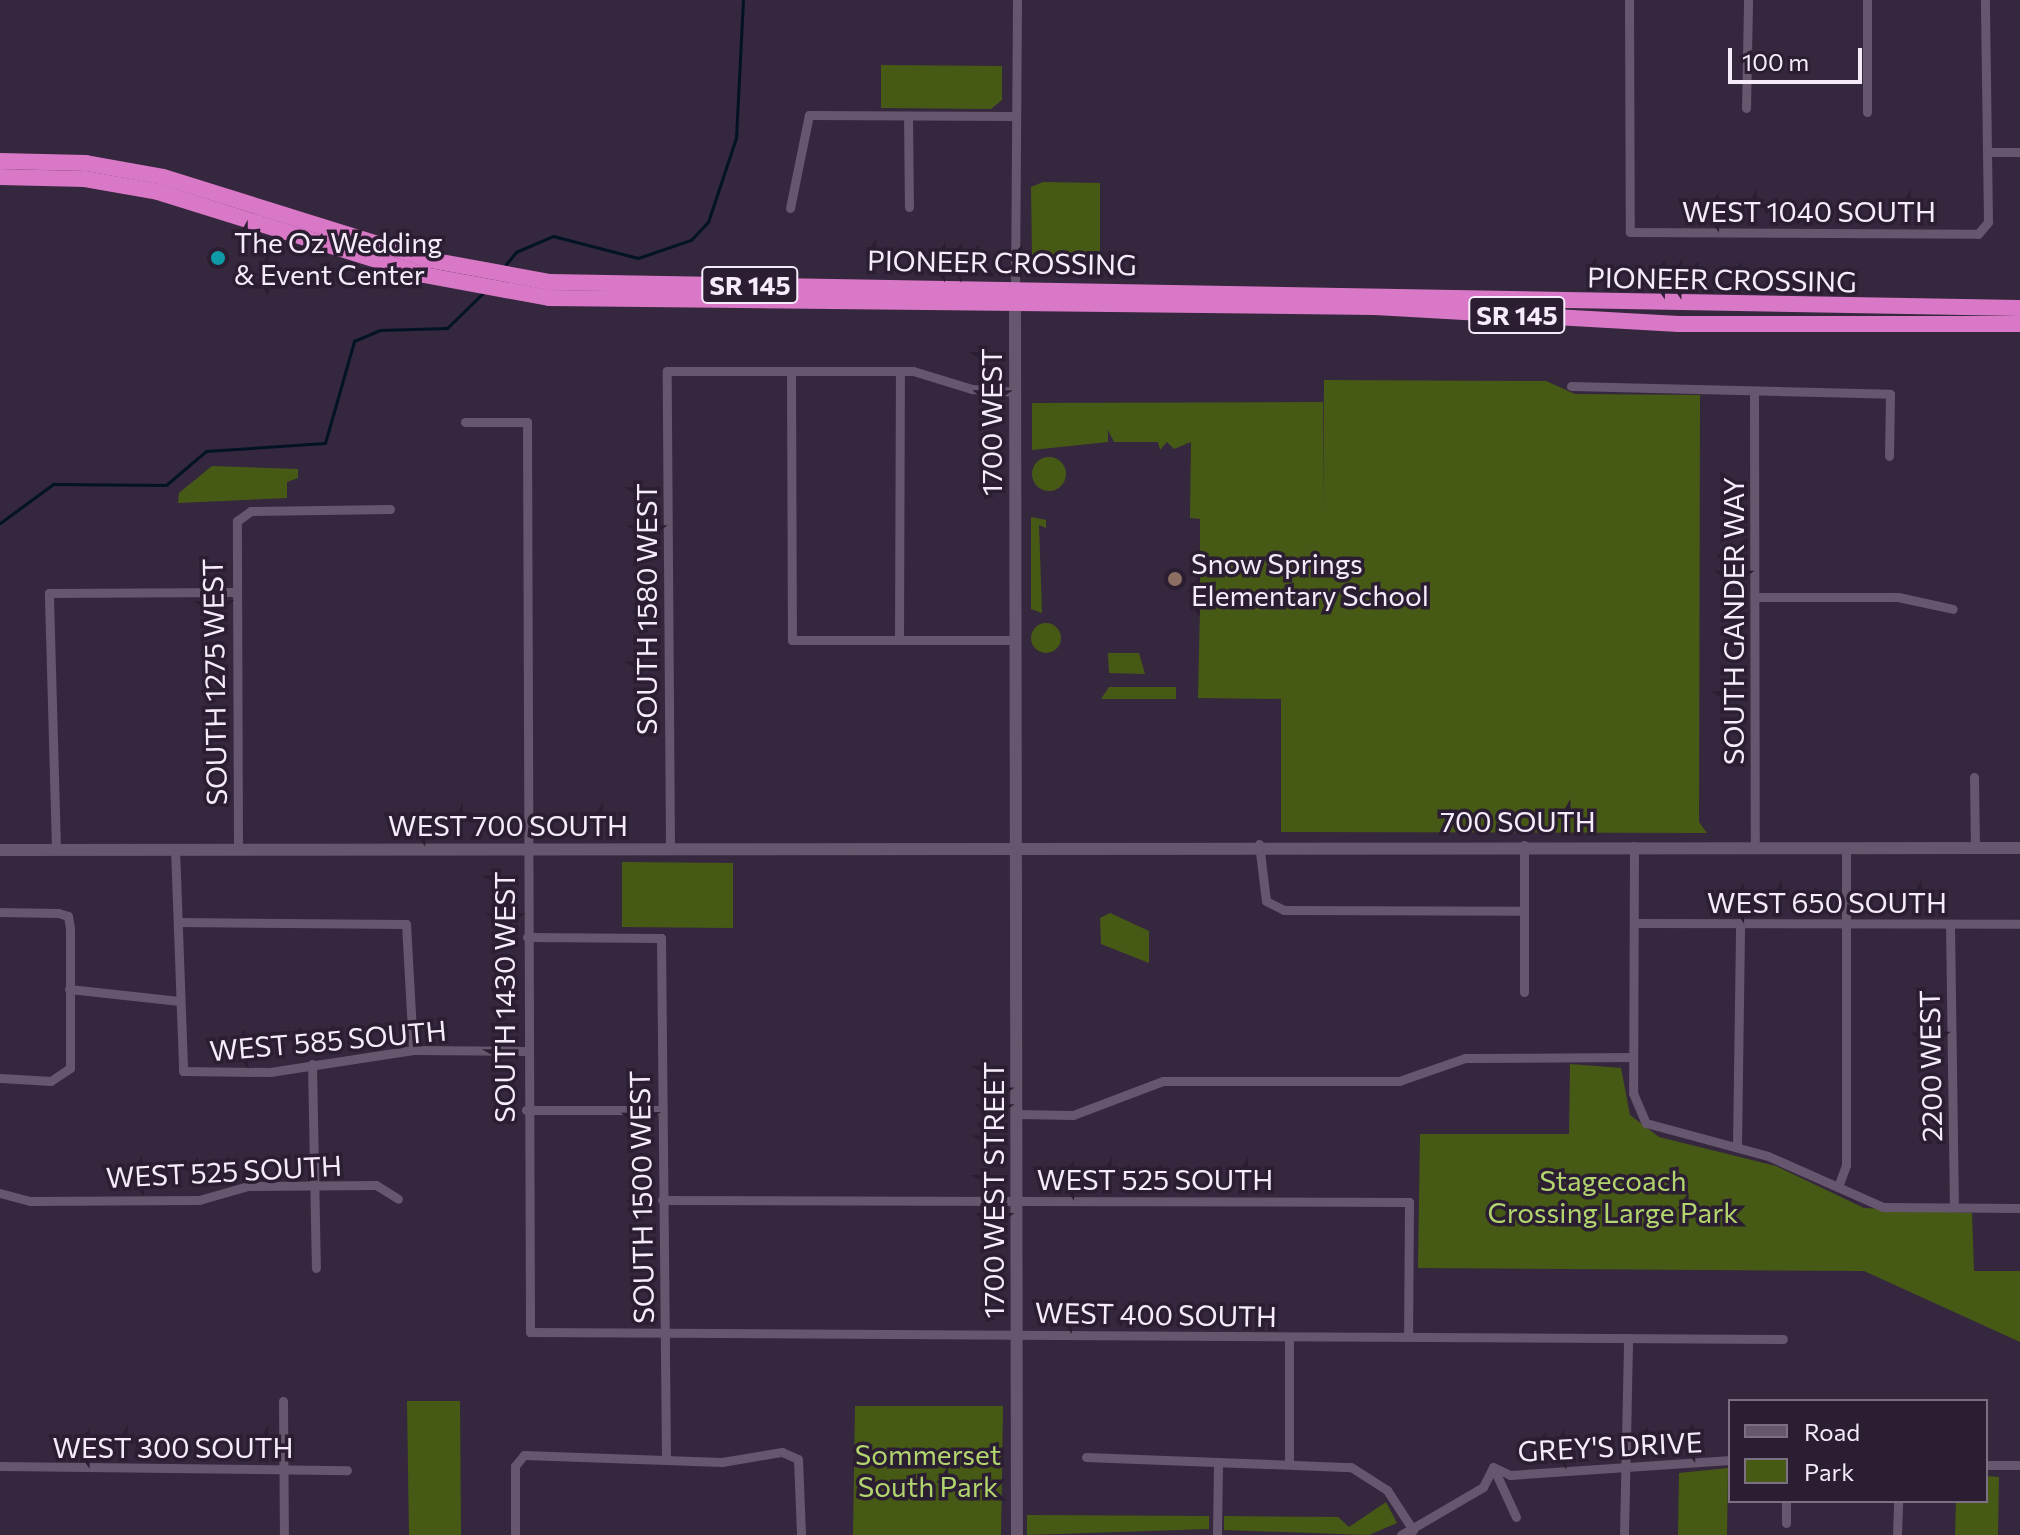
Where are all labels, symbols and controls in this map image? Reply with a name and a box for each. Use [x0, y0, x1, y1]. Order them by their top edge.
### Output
scale bar [1732, 32, 1866, 82]
text: 100 m [1742, 47, 1809, 76]
street label: WEST 1040 SOUTH [1682, 194, 1936, 228]
place label: The Oz Wedding & Event Center [234, 225, 442, 291]
street label: PIONEER CROSSING [867, 243, 1137, 281]
marker: The Oz Wedding & Event Center [209, 249, 227, 267]
street label: PIONEER CROSSING [1587, 260, 1857, 298]
road number: SR 145 [700, 263, 800, 307]
road number: SR 145 [1467, 293, 1567, 337]
street label: 1700 WEST [974, 348, 1008, 496]
street label: SOUTH GANDER WAY [1716, 477, 1750, 765]
street label: SOUTH 1580 WEST [629, 483, 663, 735]
place label: Snow Springs Elementary School [1191, 546, 1429, 612]
street label: SOUTH 1275 WEST [195, 558, 233, 806]
marker: Snow Springs Elementary School [1166, 570, 1184, 588]
street label: 700 SOUTH [1440, 804, 1596, 838]
street label: WEST 700 SOUTH [388, 808, 628, 842]
street label: SOUTH 1430 WEST [487, 871, 521, 1123]
street label: WEST 650 SOUTH [1707, 885, 1947, 919]
street label: 2200 WEST [1912, 990, 1948, 1142]
street label: WEST 585 SOUTH [208, 1013, 448, 1067]
street label: 1700 WEST STREET [976, 1061, 1010, 1319]
street label: SOUTH 1500 WEST [622, 1070, 660, 1324]
street label: WEST 525 SOUTH [105, 1148, 343, 1194]
street label: WEST 525 SOUTH [1037, 1162, 1273, 1196]
park label: Stagecoach Crossing Large Park [1487, 1163, 1739, 1229]
street label: WEST 400 SOUTH [1035, 1295, 1277, 1333]
legend [1728, 1399, 1988, 1503]
text: Road [1804, 1417, 1860, 1446]
street label: GREY'S DRIVE [1517, 1424, 1703, 1468]
street label: WEST 300 SOUTH [52, 1430, 294, 1464]
park label: Sommerset South Park [855, 1437, 1001, 1503]
text: Park [1804, 1457, 1854, 1486]

